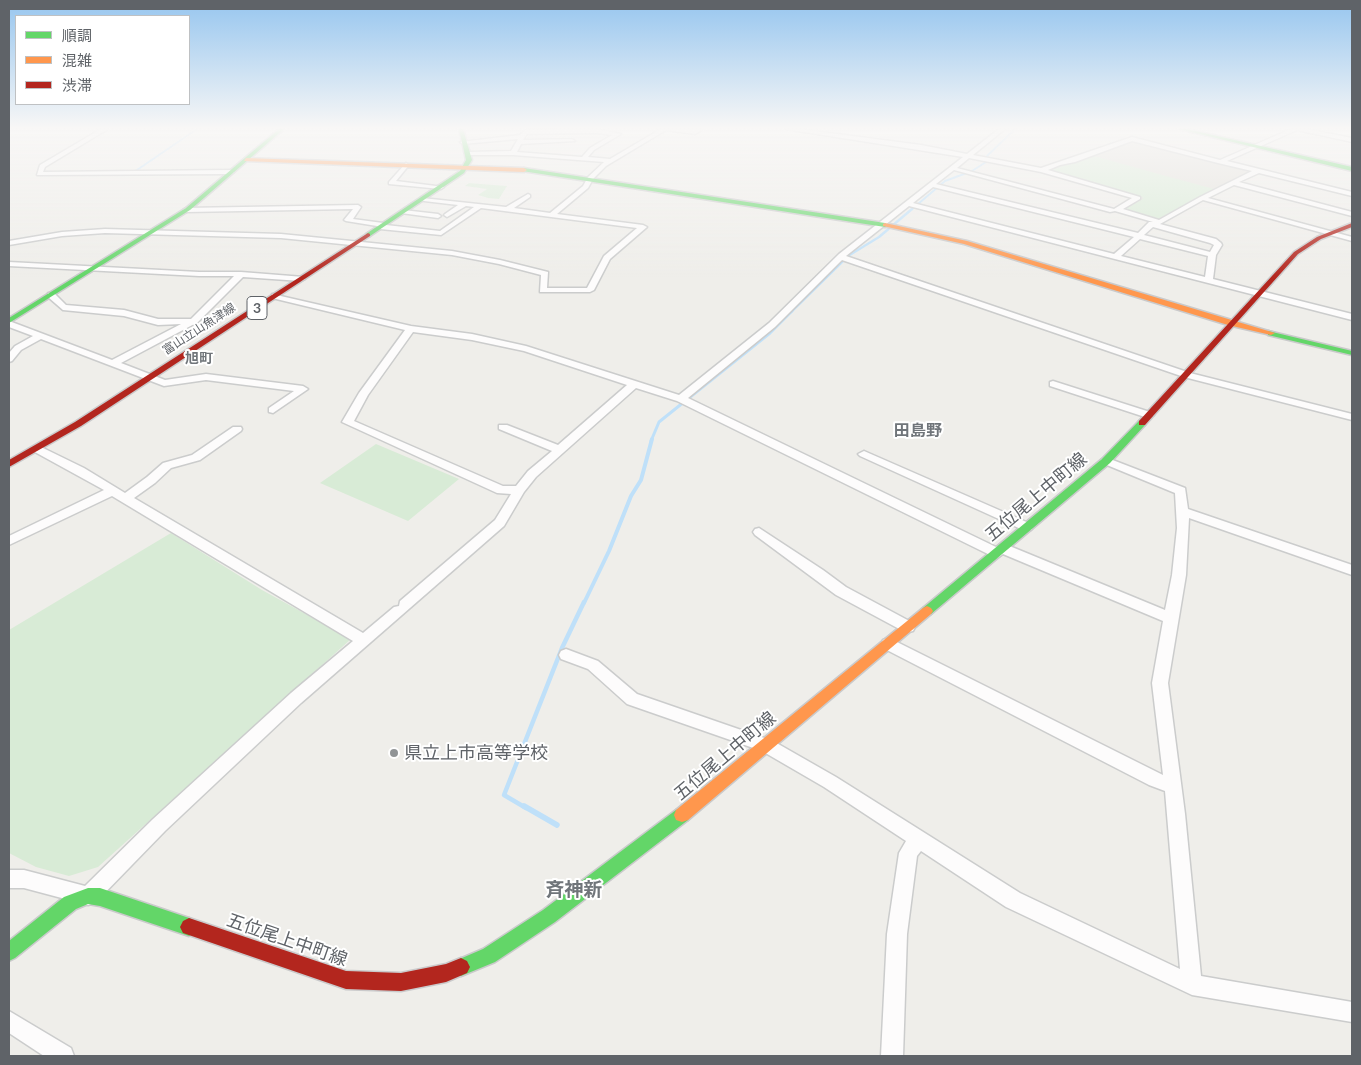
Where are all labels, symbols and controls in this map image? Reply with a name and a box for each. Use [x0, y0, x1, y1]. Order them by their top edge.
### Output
legend [15, 15, 190, 105]
text: 順調 [62, 26, 92, 44]
text: 混雑 [62, 51, 92, 69]
text: 渋滞 [62, 76, 92, 94]
road number: 3 [247, 296, 267, 320]
street label: 富山立山魚津線 [160, 300, 238, 358]
district label: 旭町 [185, 350, 213, 366]
district label: 田島野 [894, 421, 942, 441]
street label: 五位尾上中町線 [981, 448, 1091, 546]
street label: 五位尾上中町線 [670, 707, 780, 805]
place label: 県立上市高等学校 [404, 742, 548, 764]
marker: 県立上市高等学校 [388, 747, 400, 759]
district label: 斉神新 [546, 879, 602, 901]
street label: 五位尾上中町線 [224, 909, 350, 971]

